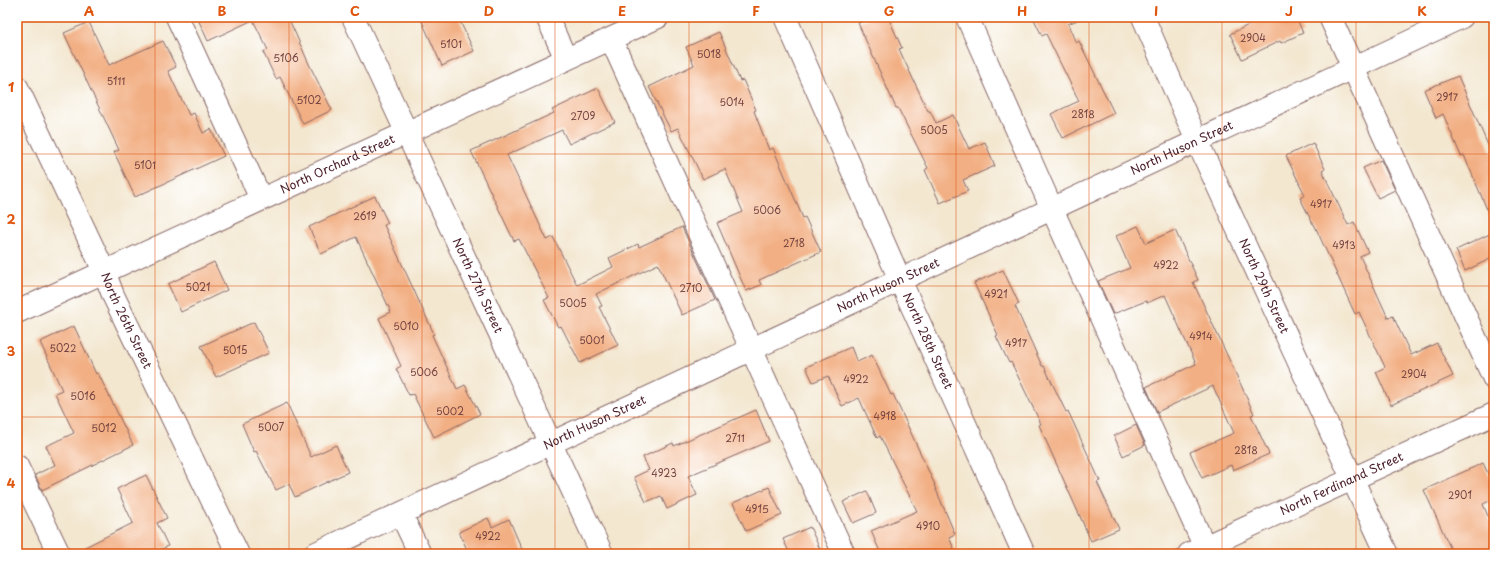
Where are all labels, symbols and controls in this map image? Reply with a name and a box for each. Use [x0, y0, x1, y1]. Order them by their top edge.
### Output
text: A [84, 1, 94, 20]
text: B [218, 1, 227, 20]
text: C [350, 1, 360, 20]
text: D [484, 1, 494, 20]
text: E [618, 1, 626, 20]
text: F [752, 1, 760, 20]
text: G [884, 1, 894, 20]
text: H [1017, 1, 1027, 20]
text: I [1154, 1, 1158, 20]
text: J [1285, 1, 1293, 20]
text: K [1417, 1, 1427, 20]
house number: 2904 [1240, 30, 1266, 45]
house number: 5101 [440, 36, 462, 51]
house number: 5018 [697, 46, 721, 61]
house number: 5106 [273, 50, 299, 65]
house number: 5111 [107, 73, 125, 88]
text: 1 [8, 77, 14, 96]
house number: 2917 [1436, 89, 1459, 104]
house number: 5102 [296, 92, 322, 107]
house number: 5014 [720, 94, 745, 109]
house number: 2818 [1071, 106, 1095, 121]
house number: 2709 [571, 108, 596, 123]
street label: North Huson Street [1127, 115, 1236, 179]
house number: 5005 [920, 122, 948, 137]
street label: North Orchard Street [277, 129, 398, 198]
house number: 5101 [134, 157, 156, 172]
house number: 4917 [1310, 196, 1333, 211]
house number: 5006 [753, 202, 781, 217]
house number: 2619 [353, 208, 377, 223]
text: 2 [6, 209, 16, 228]
street label: North 27th Street [449, 235, 508, 336]
house number: 2718 [783, 235, 805, 250]
street label: North 29th Street [1235, 235, 1294, 336]
house number: 4913 [1332, 237, 1356, 252]
street label: North Huson Street [833, 253, 942, 316]
house number: 4922 [1153, 257, 1179, 272]
street label: North 26th Street [97, 270, 157, 371]
house number: 5021 [185, 279, 211, 294]
house number: 2710 [680, 280, 702, 295]
house number: 4921 [984, 286, 1008, 301]
street label: North 28th Street [899, 289, 958, 392]
house number: 5005 [559, 295, 587, 310]
house number: 5010 [393, 318, 419, 333]
house number: 4914 [1189, 328, 1213, 343]
house number: 5001 [579, 332, 605, 347]
house number: 4917 [1005, 335, 1028, 350]
house number: 5022 [50, 340, 76, 355]
text: 3 [7, 341, 16, 360]
house number: 5015 [223, 342, 247, 357]
house number: 5006 [410, 364, 438, 379]
house number: 2904 [1401, 366, 1427, 381]
house number: 4922 [843, 371, 869, 386]
house number: 5016 [70, 388, 96, 403]
street label: North Huson Street [540, 390, 649, 454]
house number: 5002 [436, 403, 464, 418]
house number: 4918 [873, 408, 897, 423]
house number: 5007 [258, 419, 285, 434]
house number: 5012 [91, 420, 117, 435]
house number: 2711 [725, 430, 745, 445]
house number: 2818 [1234, 442, 1258, 457]
street label: North Ferdinand Street [1277, 447, 1406, 519]
house number: 4923 [651, 465, 677, 480]
text: 4 [7, 473, 16, 492]
house number: 2901 [1448, 487, 1472, 502]
house number: 4915 [745, 501, 769, 516]
house number: 4910 [916, 518, 940, 533]
house number: 4922 [475, 528, 501, 543]

